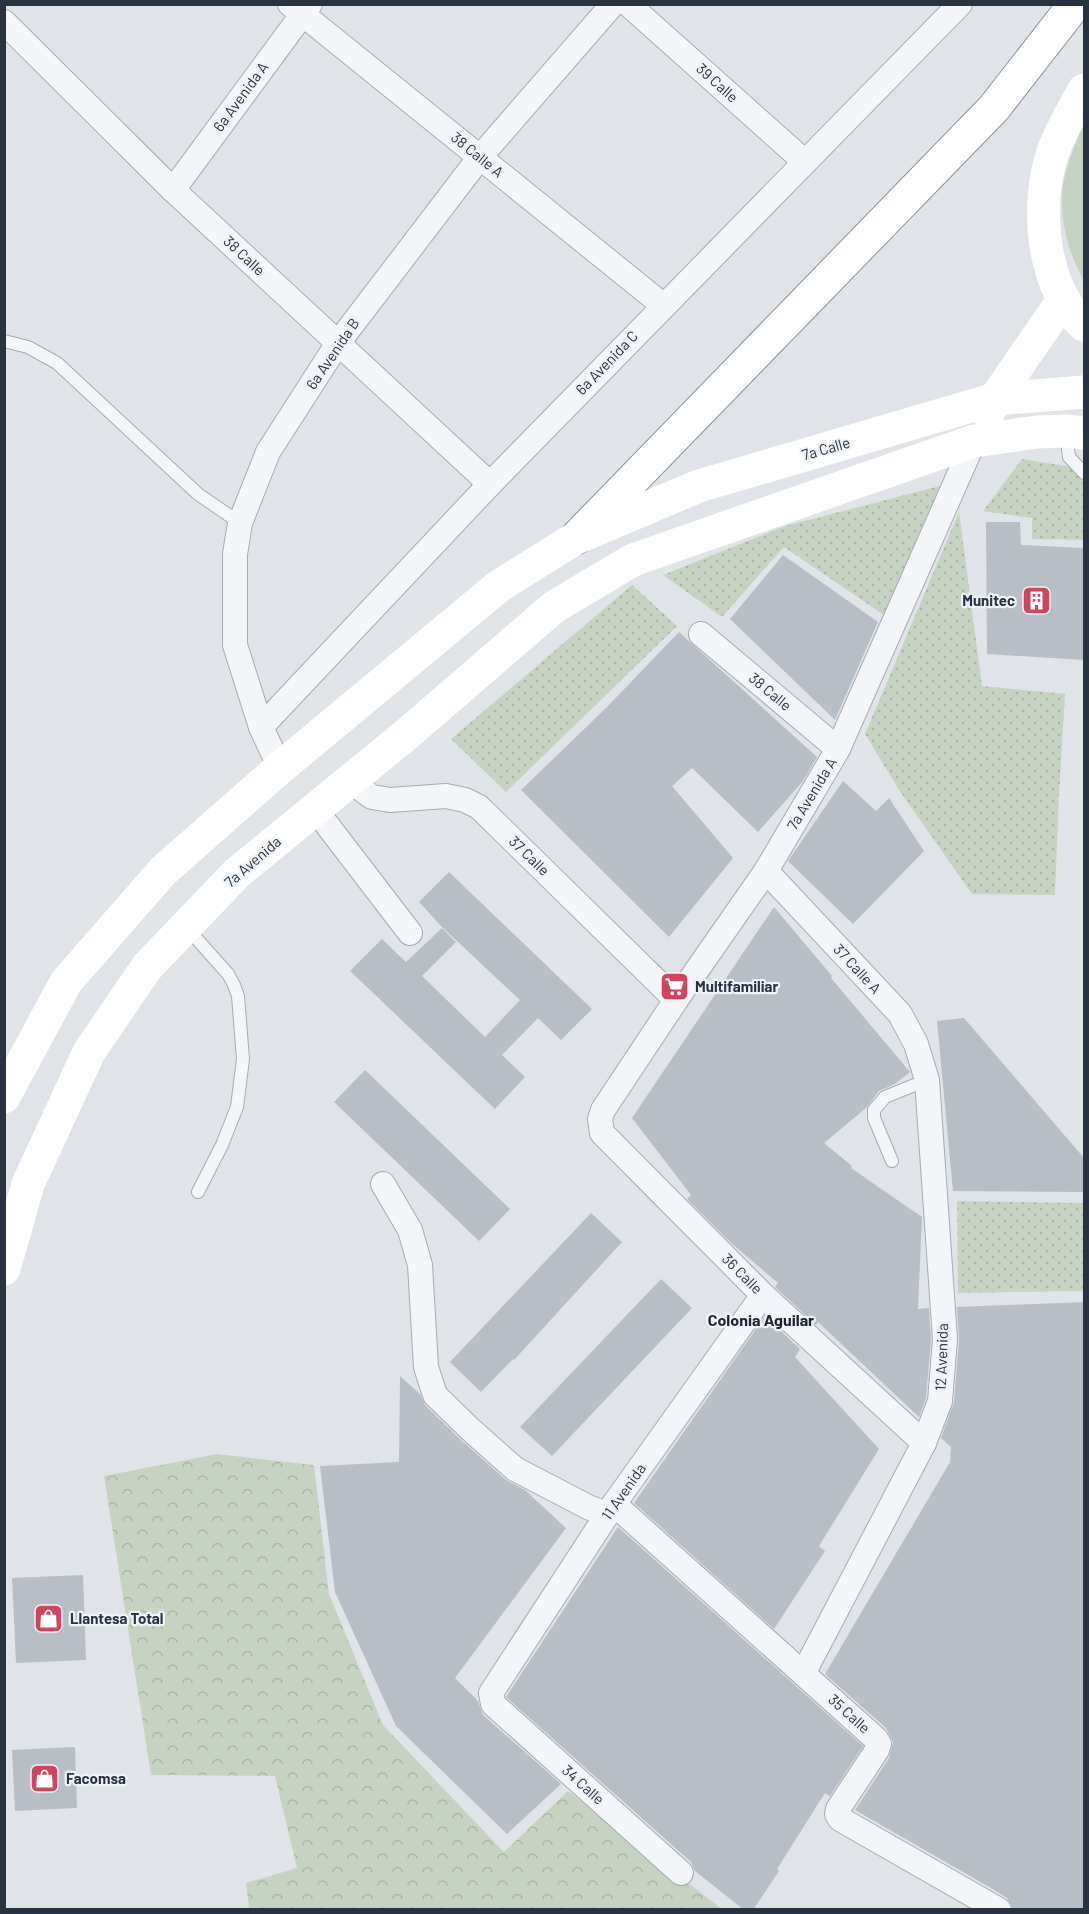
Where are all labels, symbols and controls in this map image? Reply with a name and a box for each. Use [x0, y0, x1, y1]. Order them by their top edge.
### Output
street label: 6a Avenida A [209, 58, 272, 135]
street label: 39 Calle [693, 59, 742, 106]
street label: 38 Calle A [448, 128, 507, 181]
street label: 38 Calle [220, 232, 269, 279]
street label: 6a Avenida B [302, 314, 363, 393]
street label: 6a Avenida C [571, 327, 641, 398]
street label: 7a Calle [800, 433, 852, 463]
building icon: Munitec [1020, 585, 1052, 617]
place label: Munitec [962, 591, 1015, 609]
street label: 38 Calle [746, 668, 796, 714]
street label: 7a Avenida A [783, 754, 840, 833]
street label: 7a Avenida [220, 832, 284, 891]
street label: 37 Calle [506, 832, 554, 879]
street label: 37 Calle A [830, 940, 885, 997]
supermarket icon: Multifamiliar [658, 971, 690, 1003]
place label: Multifamiliar [695, 977, 778, 995]
street label: 36 Calle [719, 1249, 767, 1297]
district label: Colonia Aguilar [708, 1310, 814, 1329]
street label: 12 Avenida [931, 1323, 951, 1391]
street label: 11 Avenida [597, 1460, 649, 1523]
shop icon: Llantesa Total [33, 1603, 65, 1635]
place label: Llantesa Total [70, 1609, 163, 1627]
street label: 35 Calle [825, 1690, 874, 1737]
street label: 34 Calle [559, 1761, 608, 1808]
shop icon: Facomsa [29, 1763, 61, 1795]
place label: Facomsa [66, 1769, 126, 1787]

